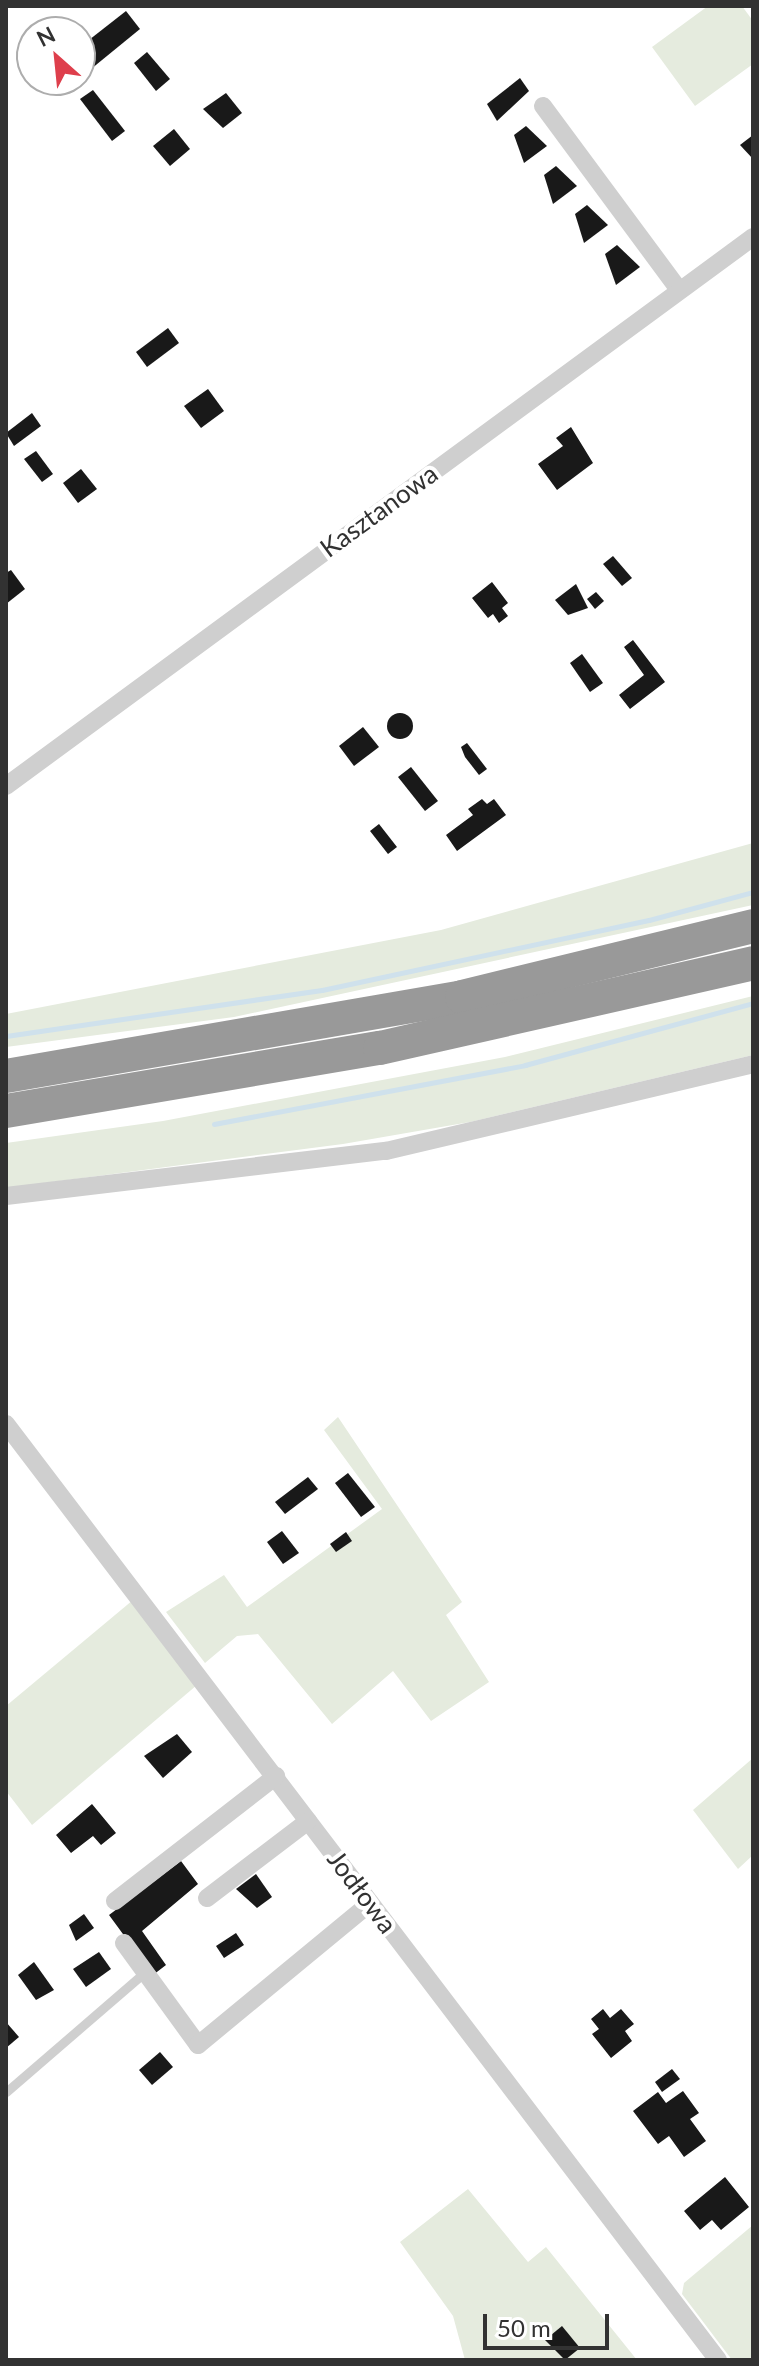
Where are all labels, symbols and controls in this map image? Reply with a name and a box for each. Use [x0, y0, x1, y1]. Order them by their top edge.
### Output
north arrow [16, 16, 96, 96]
text: N [32, 20, 59, 52]
street label: Kasztanowa [314, 458, 444, 564]
street label: Jodłowa [321, 1844, 403, 1940]
scale bar [487, 2298, 613, 2348]
text: 50 m [497, 2313, 551, 2342]

